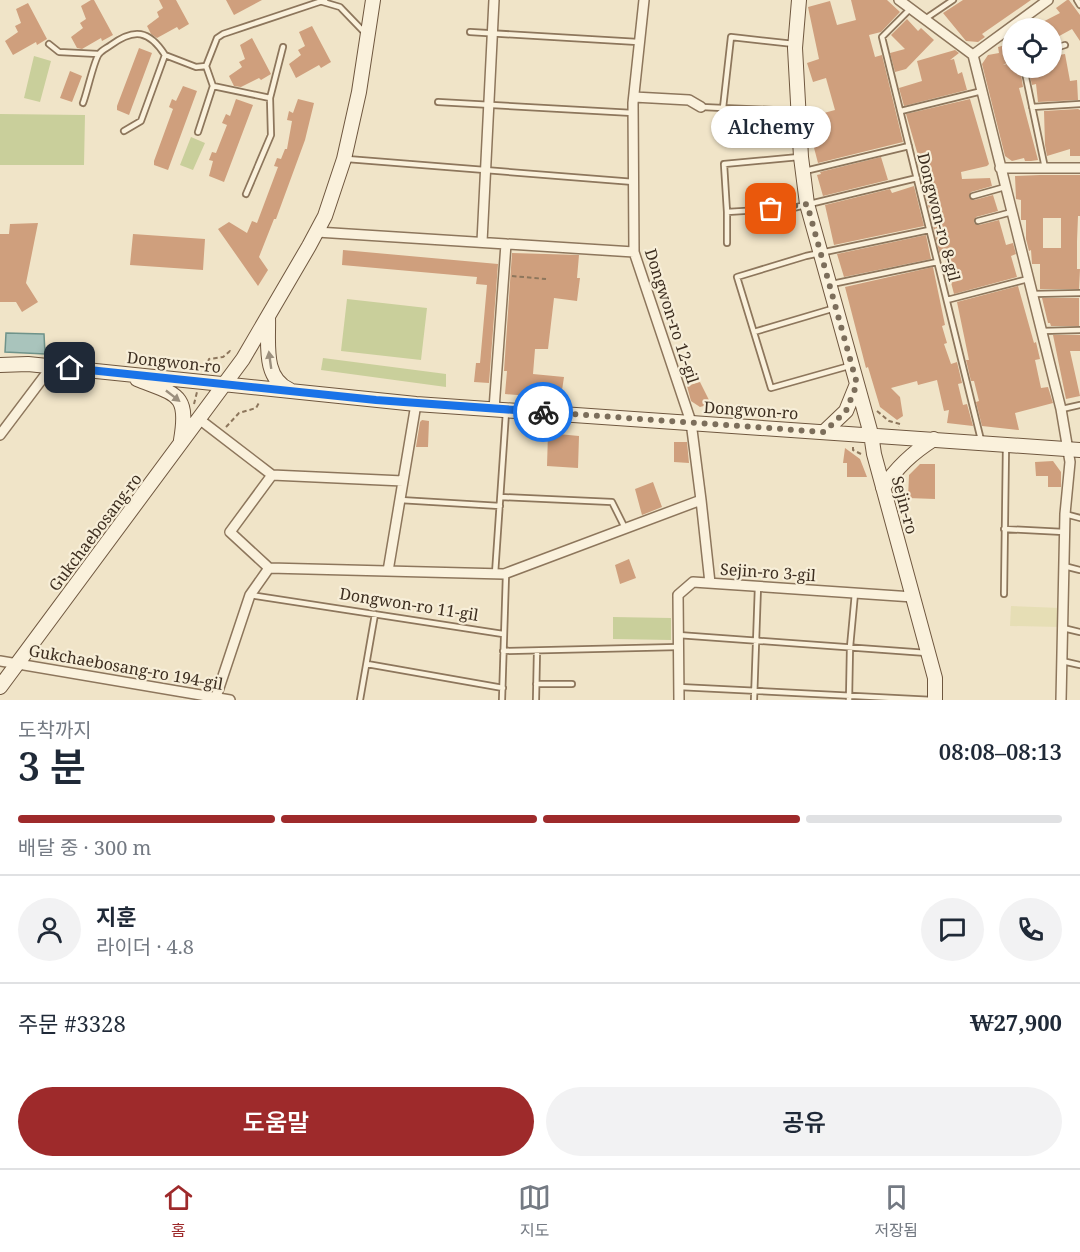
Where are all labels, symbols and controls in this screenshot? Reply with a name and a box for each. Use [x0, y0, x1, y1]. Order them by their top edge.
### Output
map controls [1002, 18, 1062, 78]
button: locate [1002, 18, 1062, 78]
callout: Alchemy [711, 107, 831, 149]
text: Alchemy [728, 113, 814, 140]
street label: Dongwon-ro 8-gil [912, 150, 966, 284]
pin [745, 183, 796, 234]
icon: bag [754, 192, 787, 225]
street label: Dongwon-ro 12-gil [640, 246, 704, 386]
pin [44, 342, 95, 393]
street label: Dongwon-ro [126, 346, 222, 378]
one-way arrow [265, 350, 274, 369]
icon: home [53, 351, 86, 384]
courier [513, 382, 573, 442]
one-way arrow [165, 390, 180, 402]
icon: bike [527, 396, 560, 429]
street label: Dongwon-ro [703, 396, 799, 424]
street label: Gukchaebosang-ro [43, 469, 147, 595]
street label: Sejin-ro [887, 474, 923, 536]
street label: Sejin-ro 3-gil [719, 558, 817, 586]
street label: Dongwon-ro 11-gil [338, 582, 480, 626]
street label: Gukchaebosang-ro 194-gil [27, 639, 225, 695]
text: 도착까지 [18, 716, 92, 743]
text: 08:08–08:13 [939, 736, 1062, 766]
text: 3 분 [18, 739, 86, 792]
text: 배달 중 · 300 m [18, 834, 151, 861]
button: person [18, 898, 81, 961]
button: chat [921, 898, 984, 961]
button: phone [999, 898, 1062, 961]
text: 지훈 [96, 901, 136, 931]
text: 라이더 · 4.8 [96, 933, 194, 960]
text: ₩27,900 [970, 1007, 1062, 1037]
text: 주문 #3328 [18, 1008, 126, 1038]
button: 도움말 [18, 1087, 534, 1156]
button: 공유 [546, 1087, 1062, 1156]
tab: 홈 [162, 1181, 195, 1241]
tab: 지도 [518, 1181, 551, 1241]
tab: 저장됨 [874, 1181, 918, 1241]

